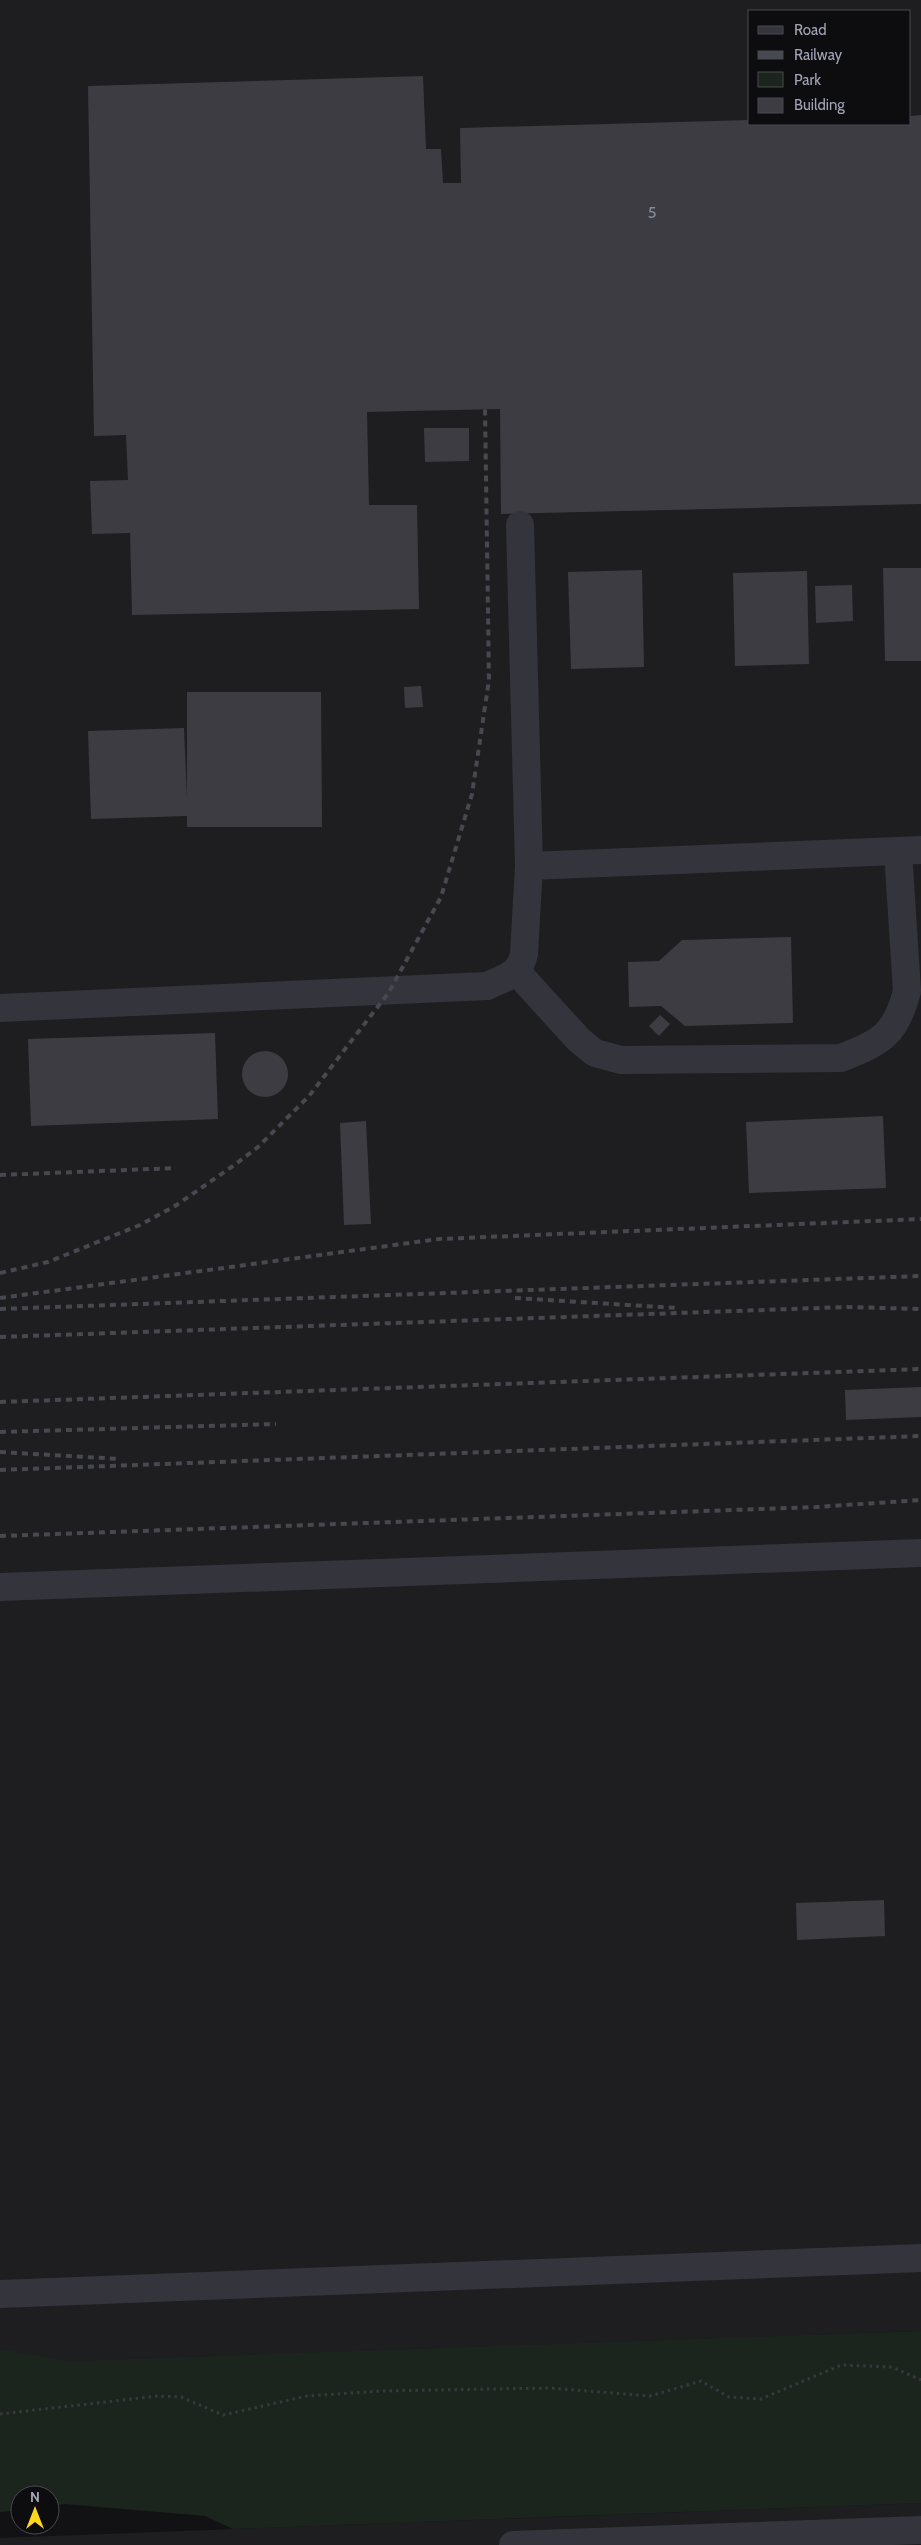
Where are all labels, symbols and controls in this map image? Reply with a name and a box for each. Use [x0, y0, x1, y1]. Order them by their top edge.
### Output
legend [748, 10, 911, 125]
text: Road [794, 21, 827, 39]
text: Railway [794, 46, 843, 64]
text: Park [794, 71, 821, 89]
text: Building [794, 96, 845, 114]
house number: 5 [648, 203, 656, 222]
north arrow [10, 2485, 60, 2535]
text: N [30, 2488, 40, 2506]

